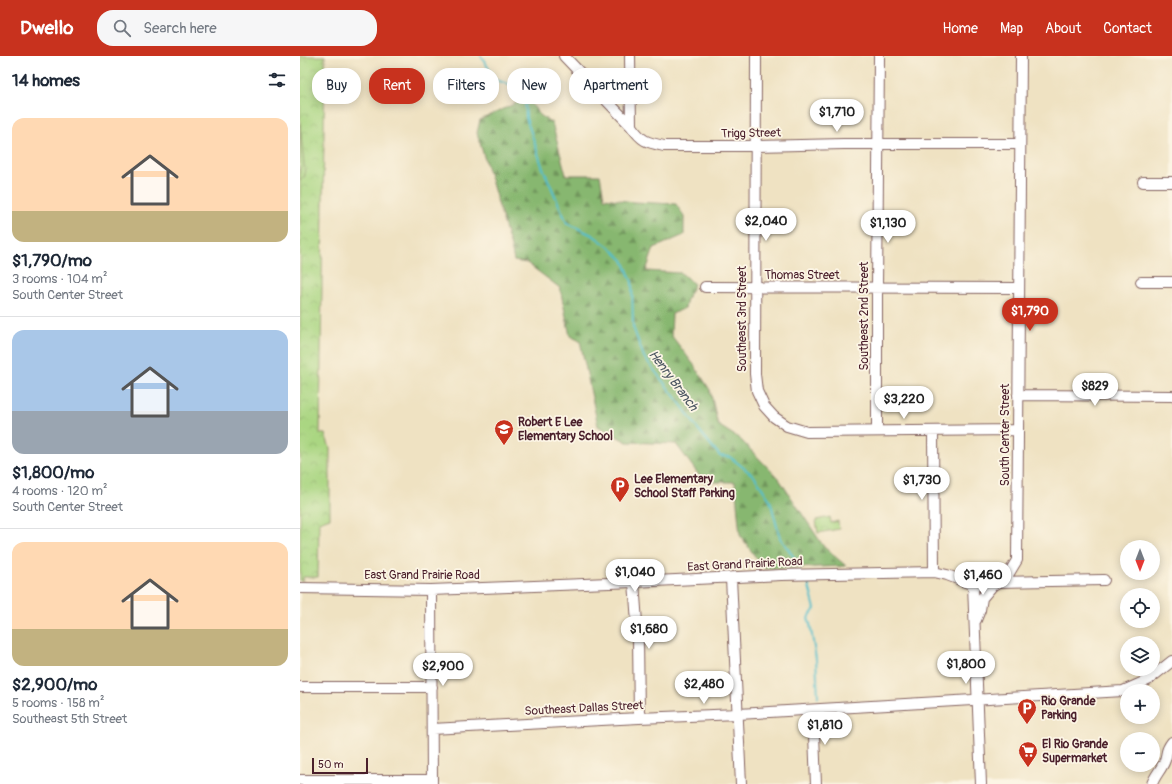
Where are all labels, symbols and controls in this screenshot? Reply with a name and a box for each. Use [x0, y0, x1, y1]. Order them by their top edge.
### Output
search box [97, 10, 377, 46]
text: Dwello [20, 16, 73, 40]
icon: search [111, 17, 133, 39]
text: Search here [143, 19, 217, 38]
text: Home [943, 20, 978, 37]
text: Map [1000, 20, 1023, 37]
text: About [1045, 20, 1081, 37]
text: Contact [1103, 20, 1152, 37]
chip: Buy [312, 68, 361, 104]
chip: Rent [369, 68, 425, 104]
chip: Filters [433, 68, 499, 104]
chip: New [507, 68, 561, 104]
chip: Apartment [569, 68, 662, 104]
icon: filters [266, 69, 288, 91]
text: 14 homes [12, 70, 80, 91]
pin: $1,710 [804, 99, 870, 133]
text: $1,710 [819, 104, 855, 120]
street label: Trigg Street [721, 125, 781, 142]
icon: home [114, 144, 186, 216]
pin: $2,040 [733, 208, 799, 242]
pin: $1,130 [855, 210, 921, 244]
text: $2,040 [745, 213, 787, 229]
text: $1,130 [870, 215, 906, 231]
text: $1,790/mo [12, 250, 92, 271]
street label: Southeast 2nd Street [857, 261, 872, 370]
street label: Southeast 3rd Street [735, 266, 750, 372]
street label: Thomas Street [764, 268, 840, 283]
text: 3 rooms · 104 m² [12, 271, 107, 287]
text: South Center Street [12, 287, 123, 303]
pin: $1,790 [997, 298, 1063, 332]
text: $1,790 [1011, 303, 1049, 319]
water label: Henry Branch [645, 347, 702, 415]
icon: home [114, 356, 186, 428]
pin: $829 [1071, 373, 1119, 407]
text: $829 [1081, 378, 1109, 394]
street label: South Center Street [998, 384, 1013, 486]
pin: $3,220 [871, 386, 937, 420]
text: $3,220 [883, 391, 925, 407]
place label: Robert E Lee Elementary School [518, 415, 613, 444]
school or university icon: Robert E Lee Elementary School [493, 418, 515, 446]
text: $1,800/mo [12, 462, 94, 483]
pin: $1,730 [889, 467, 955, 501]
place label: Lee Elementary School Staff Parking [634, 472, 735, 501]
text: $1,730 [903, 472, 941, 488]
parking icon: Lee Elementary School Staff Parking [609, 475, 631, 503]
text: 4 rooms · 120 m² [12, 483, 107, 499]
text: South Center Street [12, 499, 123, 515]
north arrow [1120, 540, 1160, 580]
map controls [1120, 540, 1160, 772]
street label: East Grand Prairie Road [687, 554, 803, 575]
pin: $1,040 [602, 559, 668, 593]
pin: $1,460 [950, 562, 1016, 596]
text: $1,040 [615, 564, 655, 580]
text: $1,460 [963, 567, 1003, 583]
icon: home [114, 568, 186, 640]
street label: East Grand Prairie Road [364, 568, 480, 583]
button: locate [1120, 588, 1160, 628]
pin: $1,680 [616, 616, 682, 650]
text: $1,680 [630, 621, 668, 637]
button: layers [1120, 636, 1160, 676]
pin: $1,800 [933, 651, 999, 685]
pin: $2,900 [410, 653, 476, 687]
text: $1,800 [946, 656, 986, 672]
text: $2,900 [422, 658, 464, 674]
pin: $2,480 [671, 671, 737, 705]
text: $2,900/mo [12, 674, 97, 695]
text: $2,480 [684, 676, 724, 692]
button: + [1120, 684, 1160, 724]
place label: Rio Grande Parking [1041, 694, 1096, 723]
text: 5 rooms · 158 m² [12, 695, 104, 711]
parking icon: Rio Grande Parking [1016, 697, 1038, 725]
street label: Southeast Dallas Street [524, 698, 644, 719]
text: Southeast 5th Street [12, 711, 127, 727]
pin: $1,810 [792, 712, 858, 746]
text: $1,810 [807, 717, 843, 733]
button: − [1120, 732, 1160, 772]
place label: El Rio Grande Supermarket [1042, 737, 1109, 766]
supermarket icon: El Rio Grande Supermarket [1017, 740, 1039, 768]
scale bar [312, 756, 368, 775]
text: 50 m [318, 758, 344, 771]

